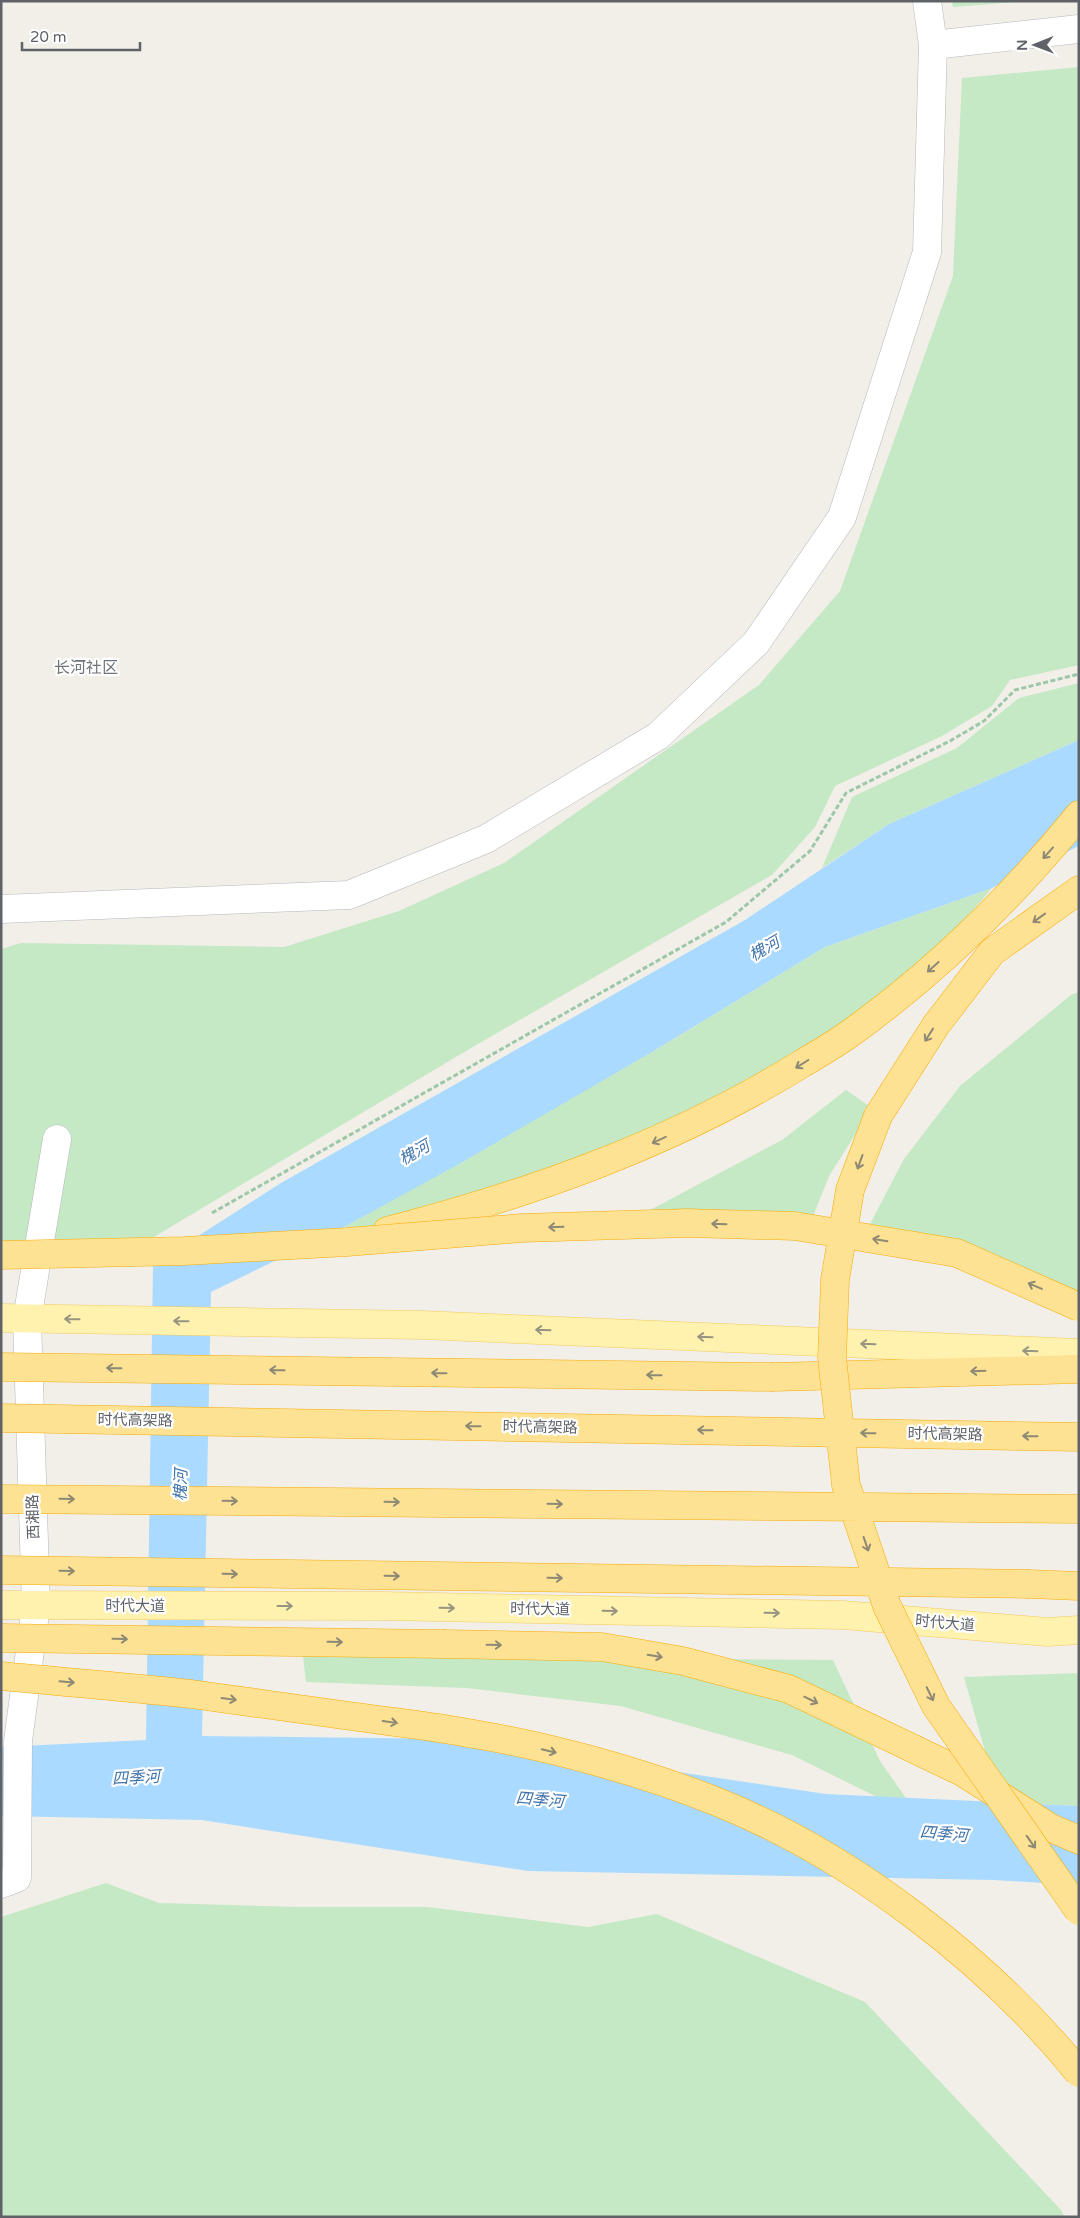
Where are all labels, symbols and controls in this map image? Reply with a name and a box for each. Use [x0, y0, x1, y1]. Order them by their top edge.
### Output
scale bar [22, 20, 140, 52]
north arrow [1010, 20, 1060, 70]
text: 20 m [30, 28, 67, 46]
text: N [1014, 39, 1031, 51]
district label: 长河社区 [54, 658, 118, 678]
one-way arrow [1042, 846, 1054, 859]
one-way arrow [1032, 913, 1046, 923]
water label: 槐河 [746, 931, 786, 966]
one-way arrow [926, 961, 939, 973]
one-way arrow [924, 1028, 934, 1042]
one-way arrow [796, 1059, 810, 1069]
water label: 槐河 [396, 1135, 436, 1170]
one-way arrow [652, 1136, 667, 1145]
one-way arrow [855, 1154, 865, 1169]
one-way arrow [711, 1219, 727, 1229]
one-way arrow [548, 1222, 564, 1231]
one-way arrow [872, 1235, 888, 1245]
one-way arrow [1028, 1281, 1043, 1290]
one-way arrow [64, 1315, 80, 1324]
one-way arrow [173, 1317, 189, 1326]
one-way arrow [535, 1326, 551, 1335]
one-way arrow [698, 1332, 714, 1341]
one-way arrow [860, 1339, 876, 1348]
one-way arrow [1022, 1346, 1038, 1355]
one-way arrow [106, 1363, 122, 1373]
one-way arrow [269, 1366, 285, 1375]
one-way arrow [970, 1367, 986, 1376]
one-way arrow [431, 1368, 447, 1377]
one-way arrow [646, 1370, 662, 1380]
street label: 时代高架路 [97, 1410, 173, 1430]
street label: 时代高架路 [502, 1417, 578, 1437]
one-way arrow [465, 1421, 481, 1431]
street label: 时代高架路 [907, 1424, 983, 1444]
one-way arrow [697, 1425, 714, 1435]
one-way arrow [860, 1428, 876, 1438]
one-way arrow [1022, 1431, 1038, 1441]
water label: 槐河 [170, 1466, 192, 1501]
street label: 西湘路 [23, 1494, 43, 1540]
one-way arrow [59, 1494, 75, 1504]
one-way arrow [222, 1496, 238, 1506]
one-way arrow [384, 1498, 400, 1507]
one-way arrow [546, 1499, 563, 1509]
one-way arrow [862, 1536, 871, 1552]
one-way arrow [59, 1566, 75, 1576]
one-way arrow [222, 1569, 238, 1578]
one-way arrow [384, 1571, 400, 1581]
one-way arrow [546, 1573, 563, 1583]
street label: 时代大道 [105, 1597, 165, 1615]
street label: 时代大道 [510, 1599, 570, 1619]
one-way arrow [276, 1601, 293, 1611]
one-way arrow [439, 1603, 455, 1612]
one-way arrow [601, 1606, 617, 1615]
one-way arrow [764, 1609, 780, 1618]
street label: 时代大道 [914, 1611, 976, 1635]
one-way arrow [112, 1634, 128, 1644]
one-way arrow [326, 1637, 343, 1647]
one-way arrow [485, 1640, 501, 1650]
one-way arrow [647, 1652, 663, 1662]
one-way arrow [59, 1678, 75, 1687]
one-way arrow [926, 1686, 935, 1701]
one-way arrow [220, 1695, 236, 1705]
one-way arrow [803, 1696, 818, 1705]
one-way arrow [381, 1717, 397, 1727]
one-way arrow [541, 1747, 557, 1756]
water label: 四季河 [112, 1767, 164, 1789]
water label: 四季河 [515, 1788, 568, 1812]
water label: 四季河 [919, 1822, 972, 1846]
one-way arrow [1026, 1835, 1036, 1849]

